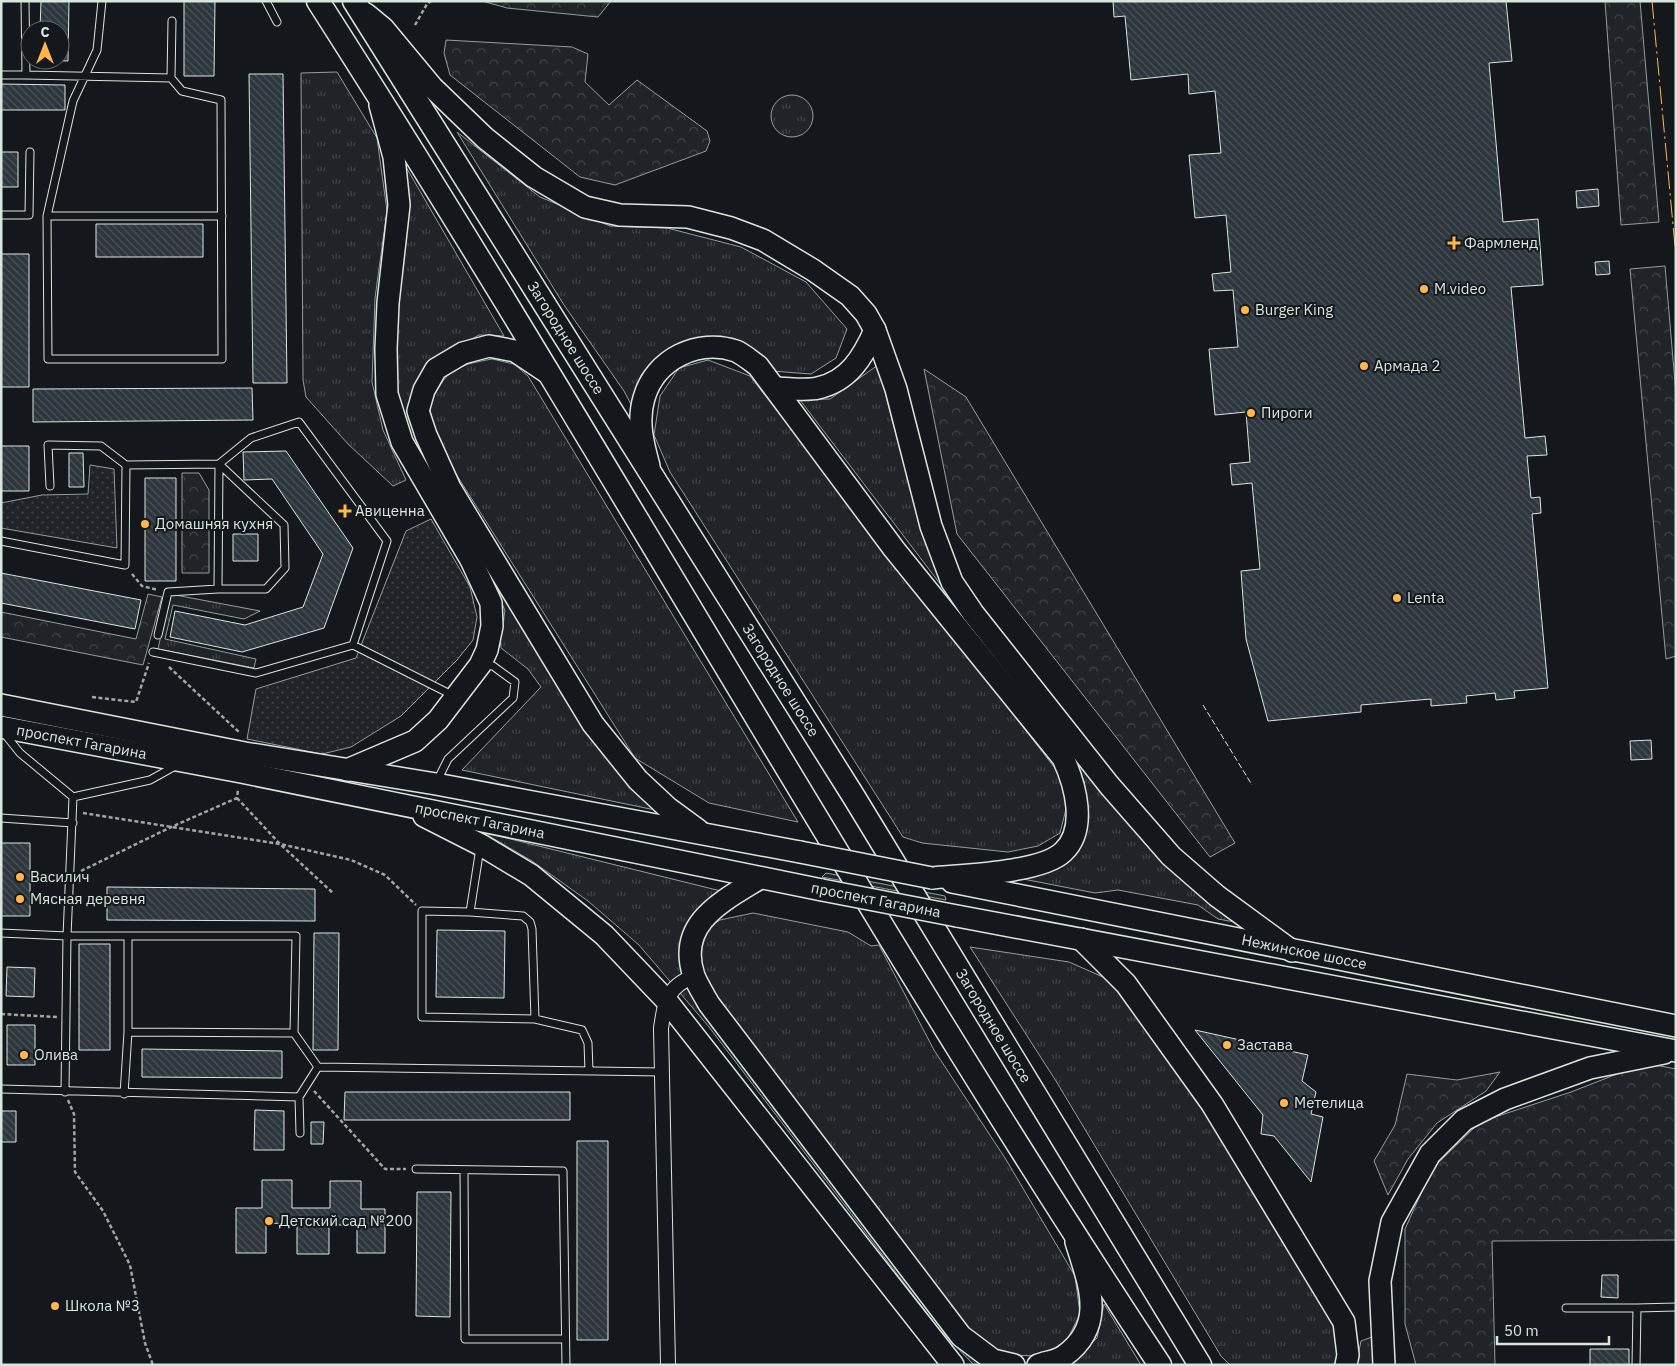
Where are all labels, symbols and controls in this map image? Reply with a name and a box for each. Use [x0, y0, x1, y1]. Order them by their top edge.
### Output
north arrow [20, 20, 70, 70]
text: С [40, 23, 50, 41]
place label: Фармленд [1464, 233, 1538, 252]
marker: Фармленд [1448, 237, 1460, 249]
street label: Загородное шоссе [523, 278, 609, 398]
place label: M.video [1434, 279, 1486, 298]
marker: M.video [1418, 283, 1430, 295]
place label: Burger King [1255, 300, 1333, 319]
marker: Burger King [1239, 304, 1251, 316]
place label: Армада 2 [1374, 356, 1441, 375]
marker: Армада 2 [1358, 360, 1370, 372]
place label: Пироги [1261, 403, 1313, 422]
marker: Пироги [1245, 407, 1257, 419]
place label: Авиценна [355, 501, 425, 520]
marker: Авиценна [339, 505, 351, 517]
place label: Домашняя кухня [155, 514, 273, 533]
marker: Домашняя кухня [139, 518, 151, 530]
place label: Lenta [1407, 588, 1444, 607]
marker: Lenta [1391, 592, 1403, 604]
street label: Загородное шоссе [738, 620, 824, 740]
street label: проспект Гагарина [15, 720, 148, 763]
street label: проспект Гагарина [413, 798, 547, 842]
place label: Василич [30, 867, 90, 886]
marker: Василич [14, 871, 26, 883]
street label: проспект Гагарина [810, 878, 943, 921]
place label: Мясная деревня [30, 889, 146, 908]
marker: Мясная деревня [14, 893, 26, 905]
street label: Нежинское шоссе [1240, 930, 1368, 973]
street label: Загородное шоссе [952, 965, 1036, 1086]
place label: Застава [1237, 1035, 1293, 1054]
marker: Застава [1221, 1039, 1233, 1051]
place label: Олива [34, 1045, 78, 1064]
marker: Олива [18, 1049, 30, 1061]
place label: Метелица [1294, 1093, 1364, 1112]
marker: Метелица [1278, 1097, 1290, 1109]
place label: Детский сад №200 [279, 1211, 413, 1230]
marker: Детский сад №200 [263, 1215, 275, 1227]
place label: Школа №3 [65, 1296, 140, 1315]
marker: Школа №3 [49, 1300, 61, 1312]
scale bar [1497, 1314, 1610, 1346]
text: 50 m [1504, 1321, 1539, 1340]

